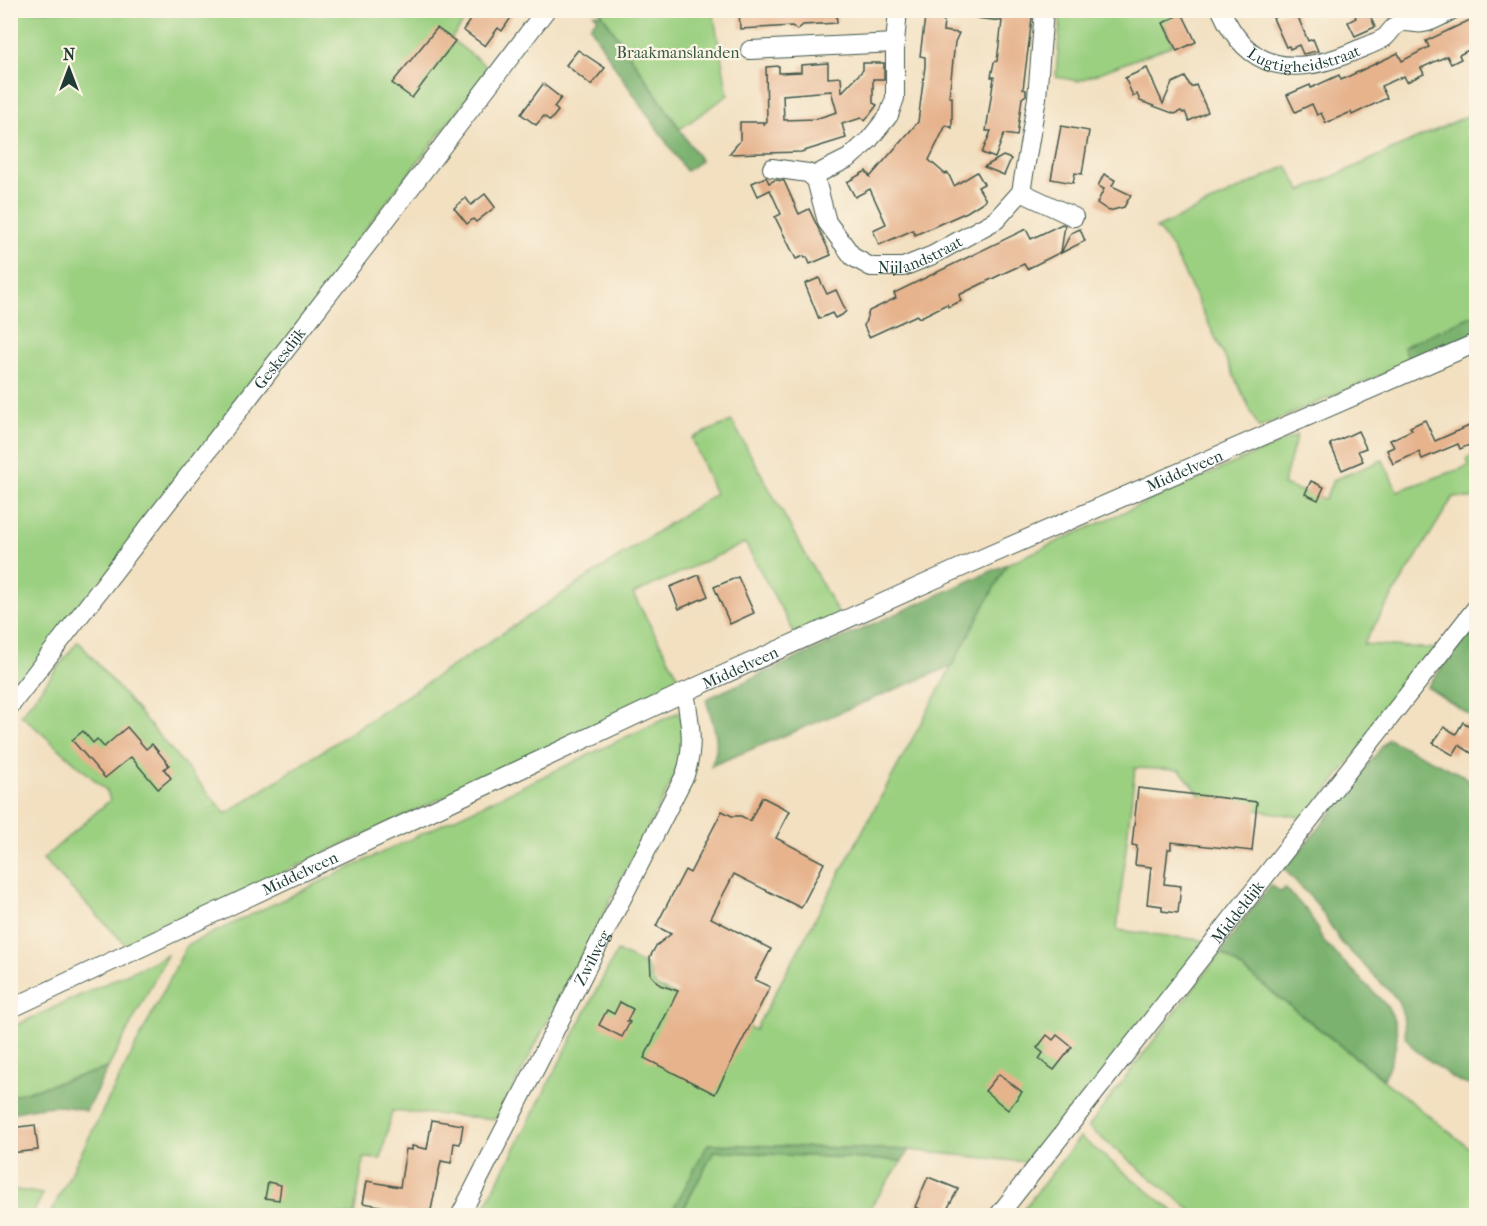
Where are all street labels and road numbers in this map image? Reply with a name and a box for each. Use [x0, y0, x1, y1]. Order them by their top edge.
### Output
street label: Lugtigheidstraat [1247, 36, 1363, 56]
street label: Nijlandstraat [878, 231, 966, 277]
street label: Geskesdijk [250, 323, 310, 393]
street label: Middelveen [1143, 445, 1226, 495]
street label: Middelveen [699, 642, 782, 693]
street label: Middelveen [259, 847, 341, 899]
street label: Middeldijk [1207, 876, 1268, 947]
street label: Zwilweg [570, 926, 614, 988]

